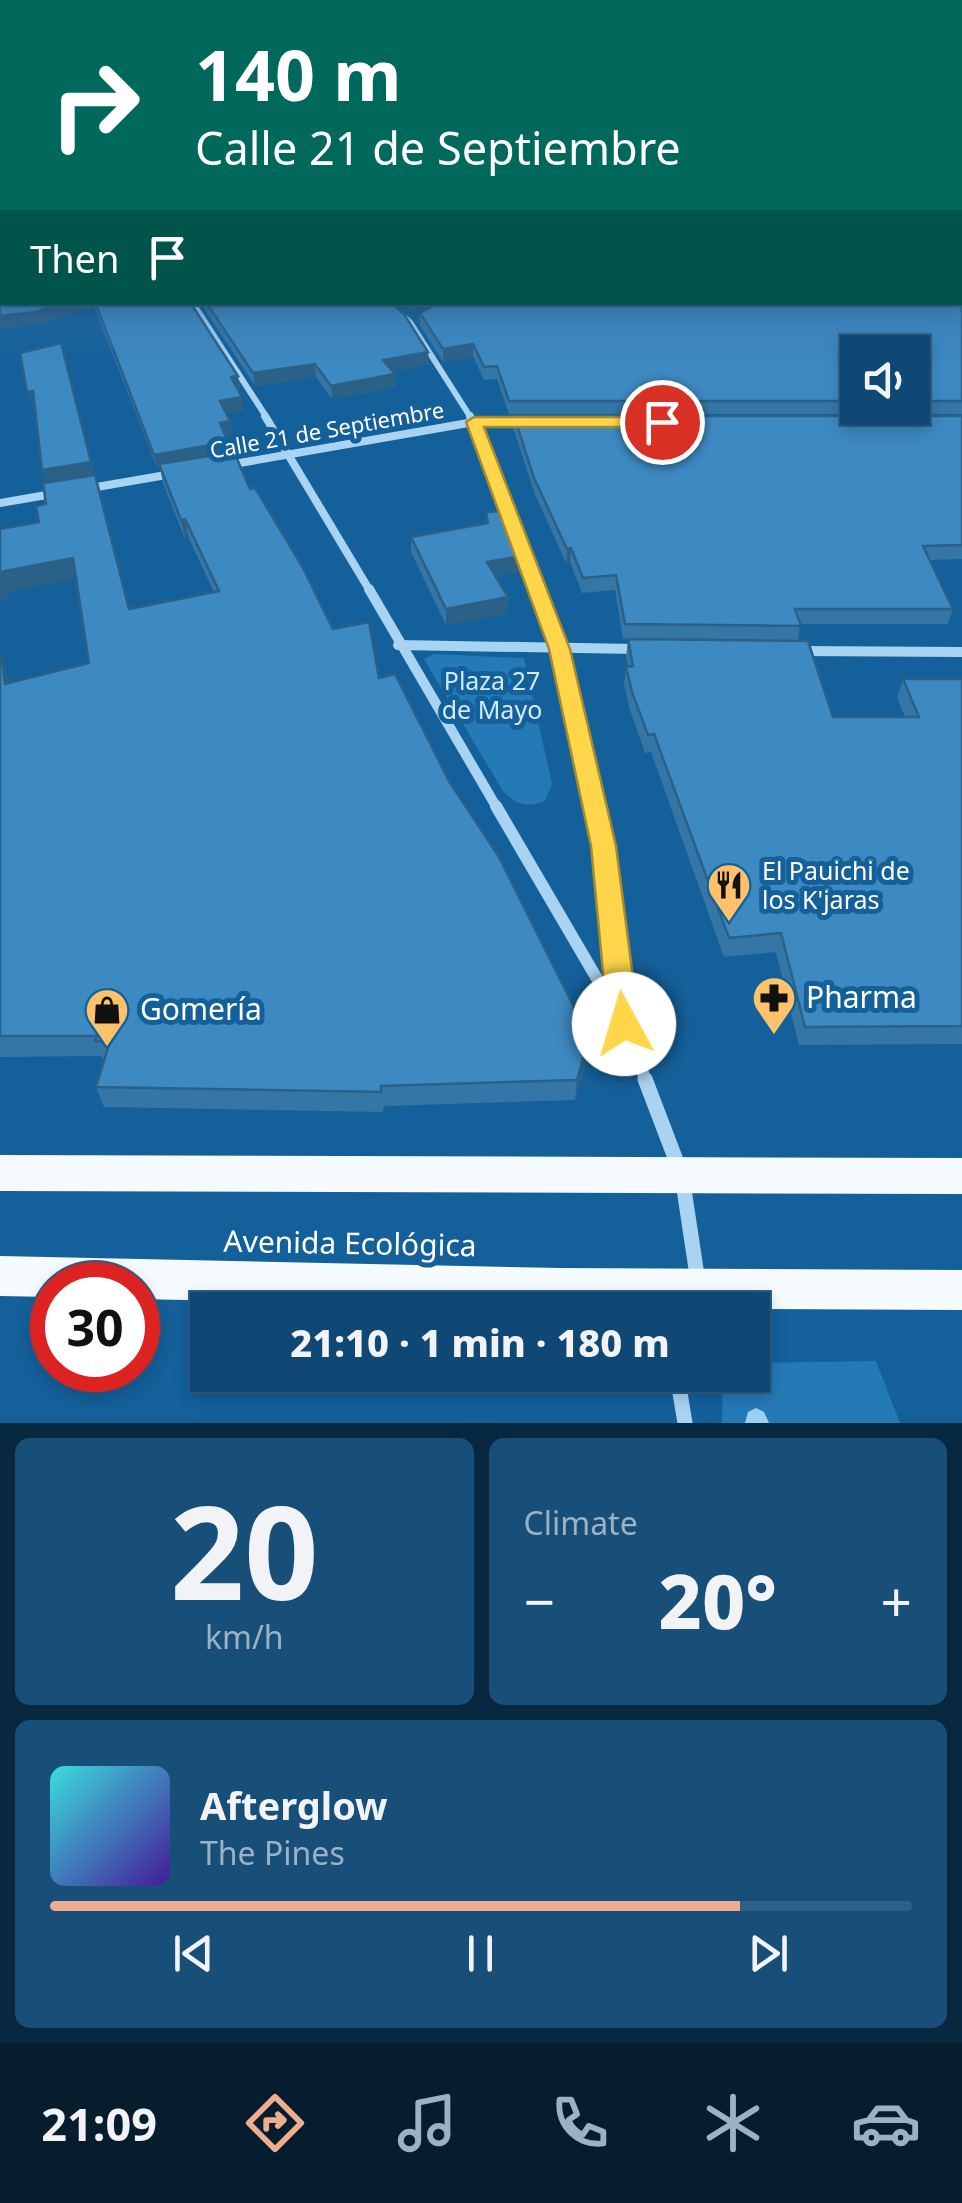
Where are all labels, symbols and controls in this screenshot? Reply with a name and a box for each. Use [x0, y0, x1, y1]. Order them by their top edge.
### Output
text: 140 m [195, 26, 402, 122]
icon: right [30, 40, 160, 170]
text: Calle 21 de Septiembre [195, 117, 681, 178]
icon: arrive [140, 230, 195, 285]
text: Then [30, 232, 120, 284]
map controls [840, 335, 930, 425]
button: sound [840, 335, 930, 425]
pin [620, 380, 705, 465]
street label: Calle 21 de Septiembre [207, 394, 446, 464]
icon: arrive [635, 395, 690, 450]
park label: Plaza 27 de Mayo [442, 663, 542, 726]
place label: El Pauichi de los K'jaras [762, 853, 910, 916]
restaurant icon: El Pauichi de los K'jaras [706, 862, 752, 923]
position arrow [572, 972, 676, 1076]
pharmacy icon: Pharma [751, 975, 797, 1036]
place label: Pharma [806, 976, 917, 1017]
shop icon: Gomería [84, 987, 130, 1048]
place label: Gomería [140, 988, 262, 1029]
street label: Avenida Ecológica [223, 1220, 477, 1265]
speed limit sign: 30 [30, 1262, 160, 1392]
text: 21:10 · 1 min · 180 m [290, 1316, 670, 1368]
text: 20 [170, 1461, 319, 1638]
text: Climate [524, 1501, 638, 1544]
text: 20° [659, 1549, 777, 1651]
text: − [524, 1563, 555, 1638]
text: + [881, 1563, 912, 1638]
text: km/h [205, 1615, 284, 1658]
text: Afterglow [200, 1779, 388, 1831]
text: The Pines [200, 1831, 345, 1874]
icon: previous [166, 1926, 221, 1981]
icon: pause [453, 1926, 508, 1981]
icon: next [741, 1926, 796, 1981]
icon: directions [240, 2088, 310, 2158]
icon: music [392, 2088, 462, 2158]
icon: phone [545, 2088, 615, 2158]
icon: climate [698, 2088, 768, 2158]
icon: car [851, 2088, 921, 2158]
text: 21:09 [41, 2093, 157, 2154]

